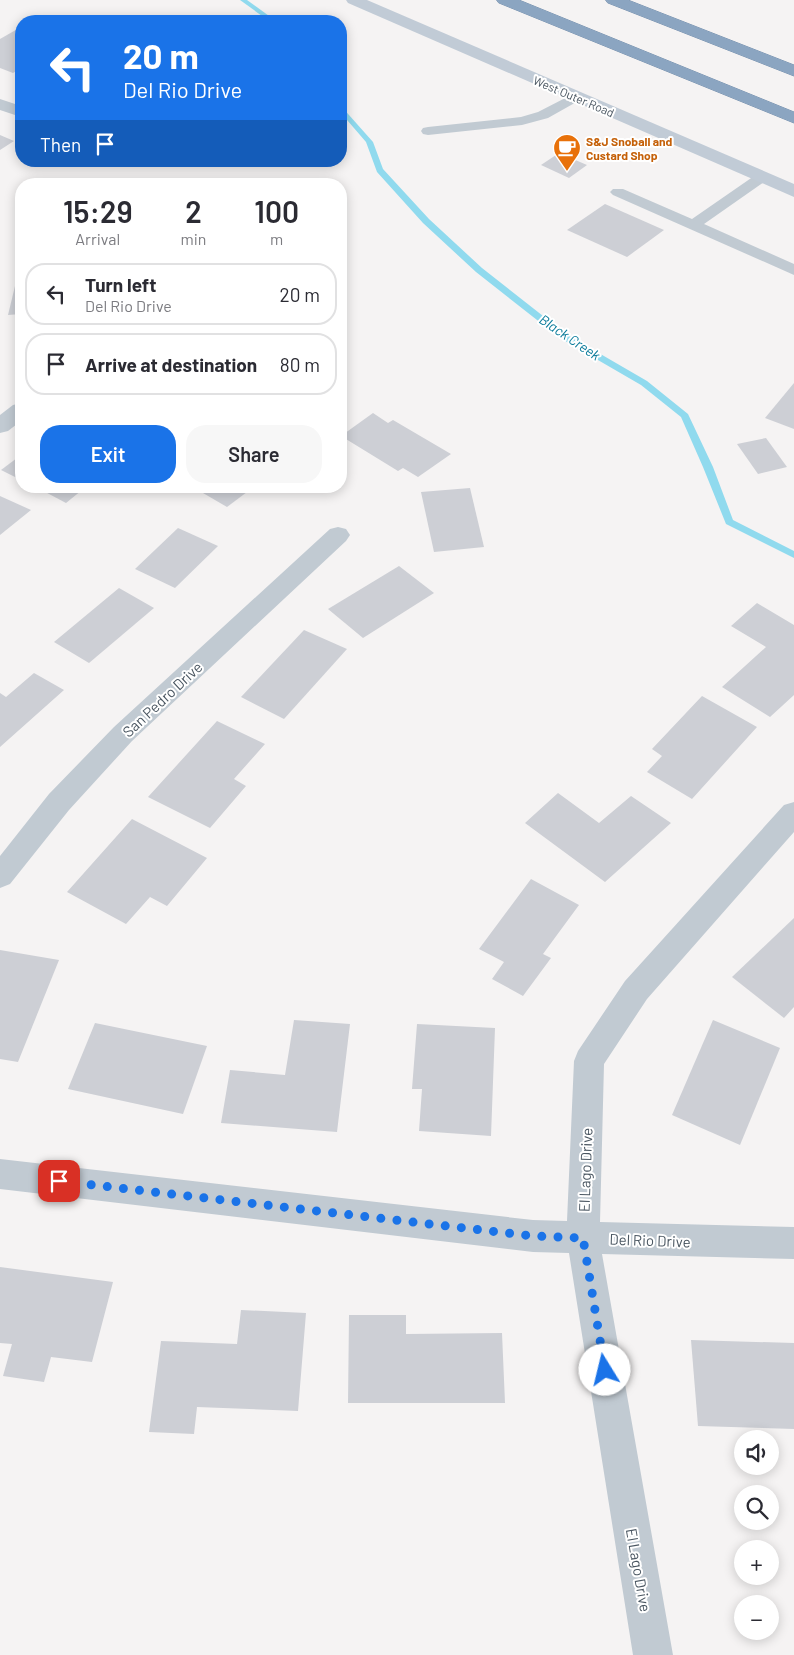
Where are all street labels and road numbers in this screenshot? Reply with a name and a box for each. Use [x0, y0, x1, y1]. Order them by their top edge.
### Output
street label: West Outer Road [531, 73, 617, 119]
street label: San Pedro Drive [118, 658, 206, 740]
street label: El Lago Drive [575, 1128, 595, 1212]
street label: Del Rio Drive [609, 1230, 691, 1250]
street label: El Lago Drive [623, 1527, 655, 1613]

